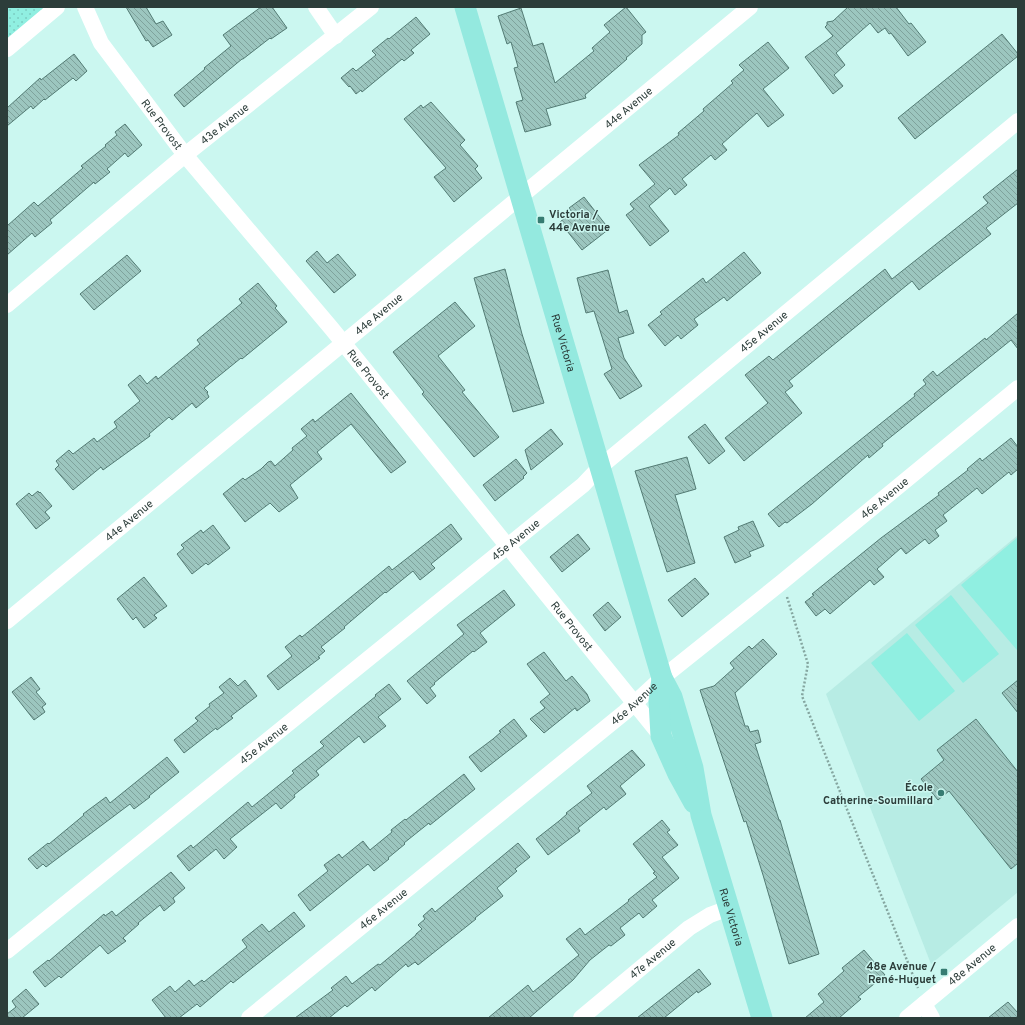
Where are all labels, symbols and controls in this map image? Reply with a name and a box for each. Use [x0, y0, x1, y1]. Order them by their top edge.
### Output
street label: 44e Avenue [602, 84, 656, 132]
street label: Rue Provost [138, 97, 185, 153]
street label: 43e Avenue [198, 101, 252, 148]
place label: Victoria / 44e Avenue [549, 208, 610, 235]
marker: Victoria / 44e Avenue [536, 215, 546, 225]
street label: 44e Avenue [352, 291, 406, 339]
street label: 45e Avenue [737, 308, 791, 356]
street label: Rue Victoria [548, 312, 578, 374]
street label: Rue Provost [343, 347, 392, 402]
street label: 46e Avenue [858, 475, 912, 523]
street label: 44e Avenue [102, 497, 157, 545]
street label: 45e Avenue [489, 517, 543, 564]
street label: Rue Provost [547, 599, 595, 654]
street label: 46e Avenue [608, 680, 661, 729]
street label: 45e Avenue [237, 720, 291, 768]
place label: École Catherine-Soumillard [823, 780, 933, 808]
marker: École Catherine-Soumillard [936, 788, 946, 798]
street label: 46e Avenue [357, 886, 411, 933]
street label: Rue Victoria [715, 887, 746, 948]
street label: 47e Avenue [627, 936, 679, 983]
street label: 48e Avenue [945, 941, 999, 989]
place label: 48e Avenue / René-Huguet [867, 960, 936, 987]
marker: 48e Avenue / René-Huguet [939, 967, 949, 977]

